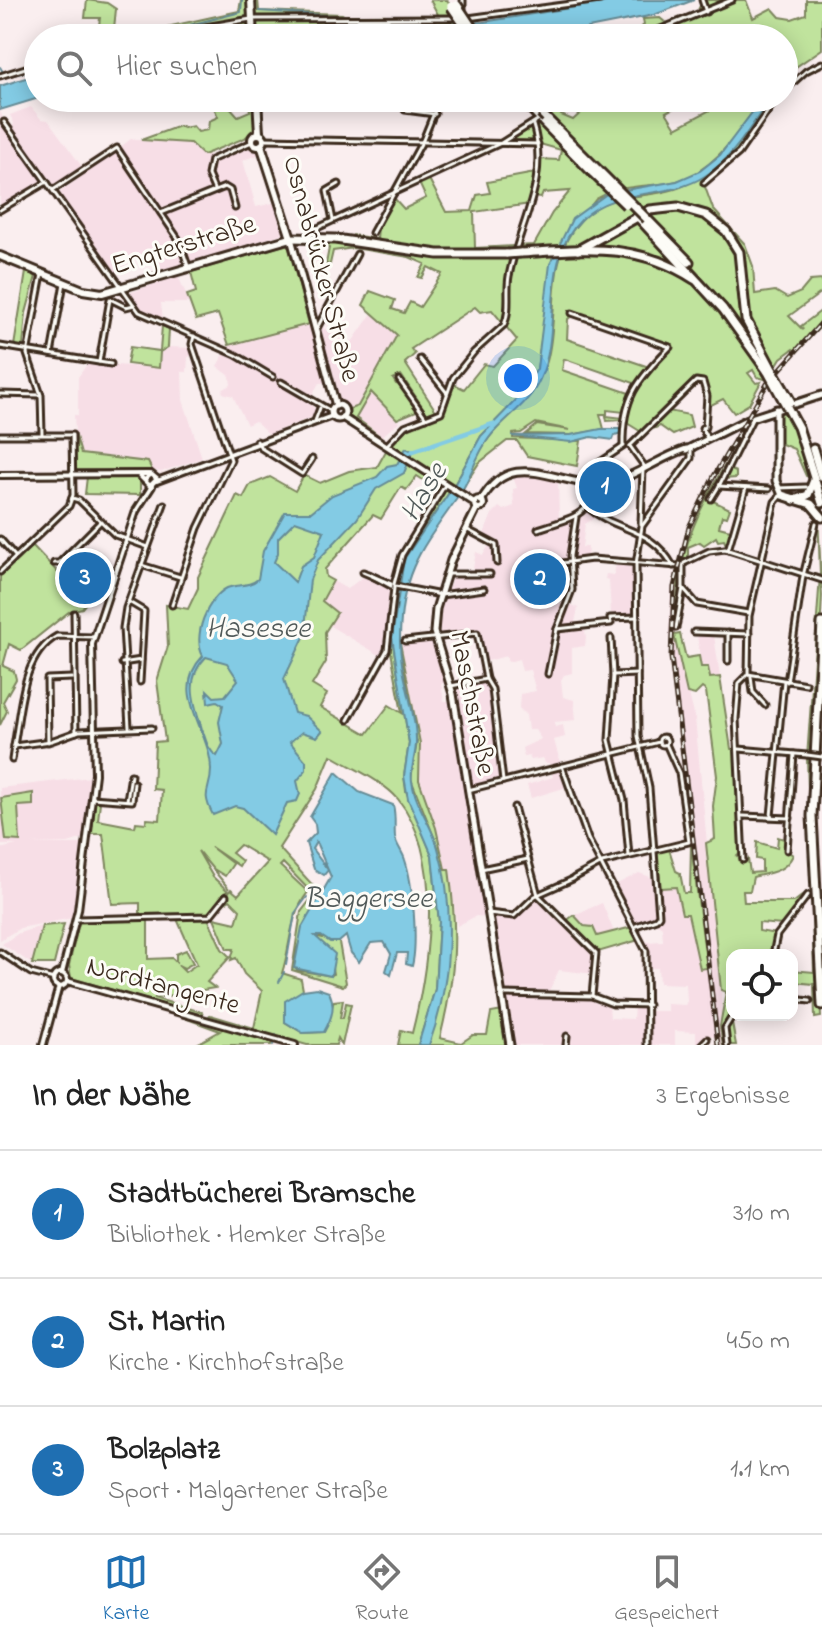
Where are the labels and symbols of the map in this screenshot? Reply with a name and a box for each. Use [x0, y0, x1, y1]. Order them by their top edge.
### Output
street label: Osnabrücker Straße [270, 152, 370, 387]
street label: Engterstraße [107, 205, 262, 287]
your location [498, 358, 538, 398]
water label: Hase [390, 454, 461, 531]
pin: 1 [579, 457, 631, 517]
pin: 3 [59, 548, 111, 608]
pin: 2 [514, 549, 566, 609]
water label: Hasesee [206, 608, 312, 652]
street label: Maschstraße [437, 627, 505, 779]
water label: Baggersee [304, 878, 434, 922]
street label: Nordtangente [82, 947, 245, 1027]

